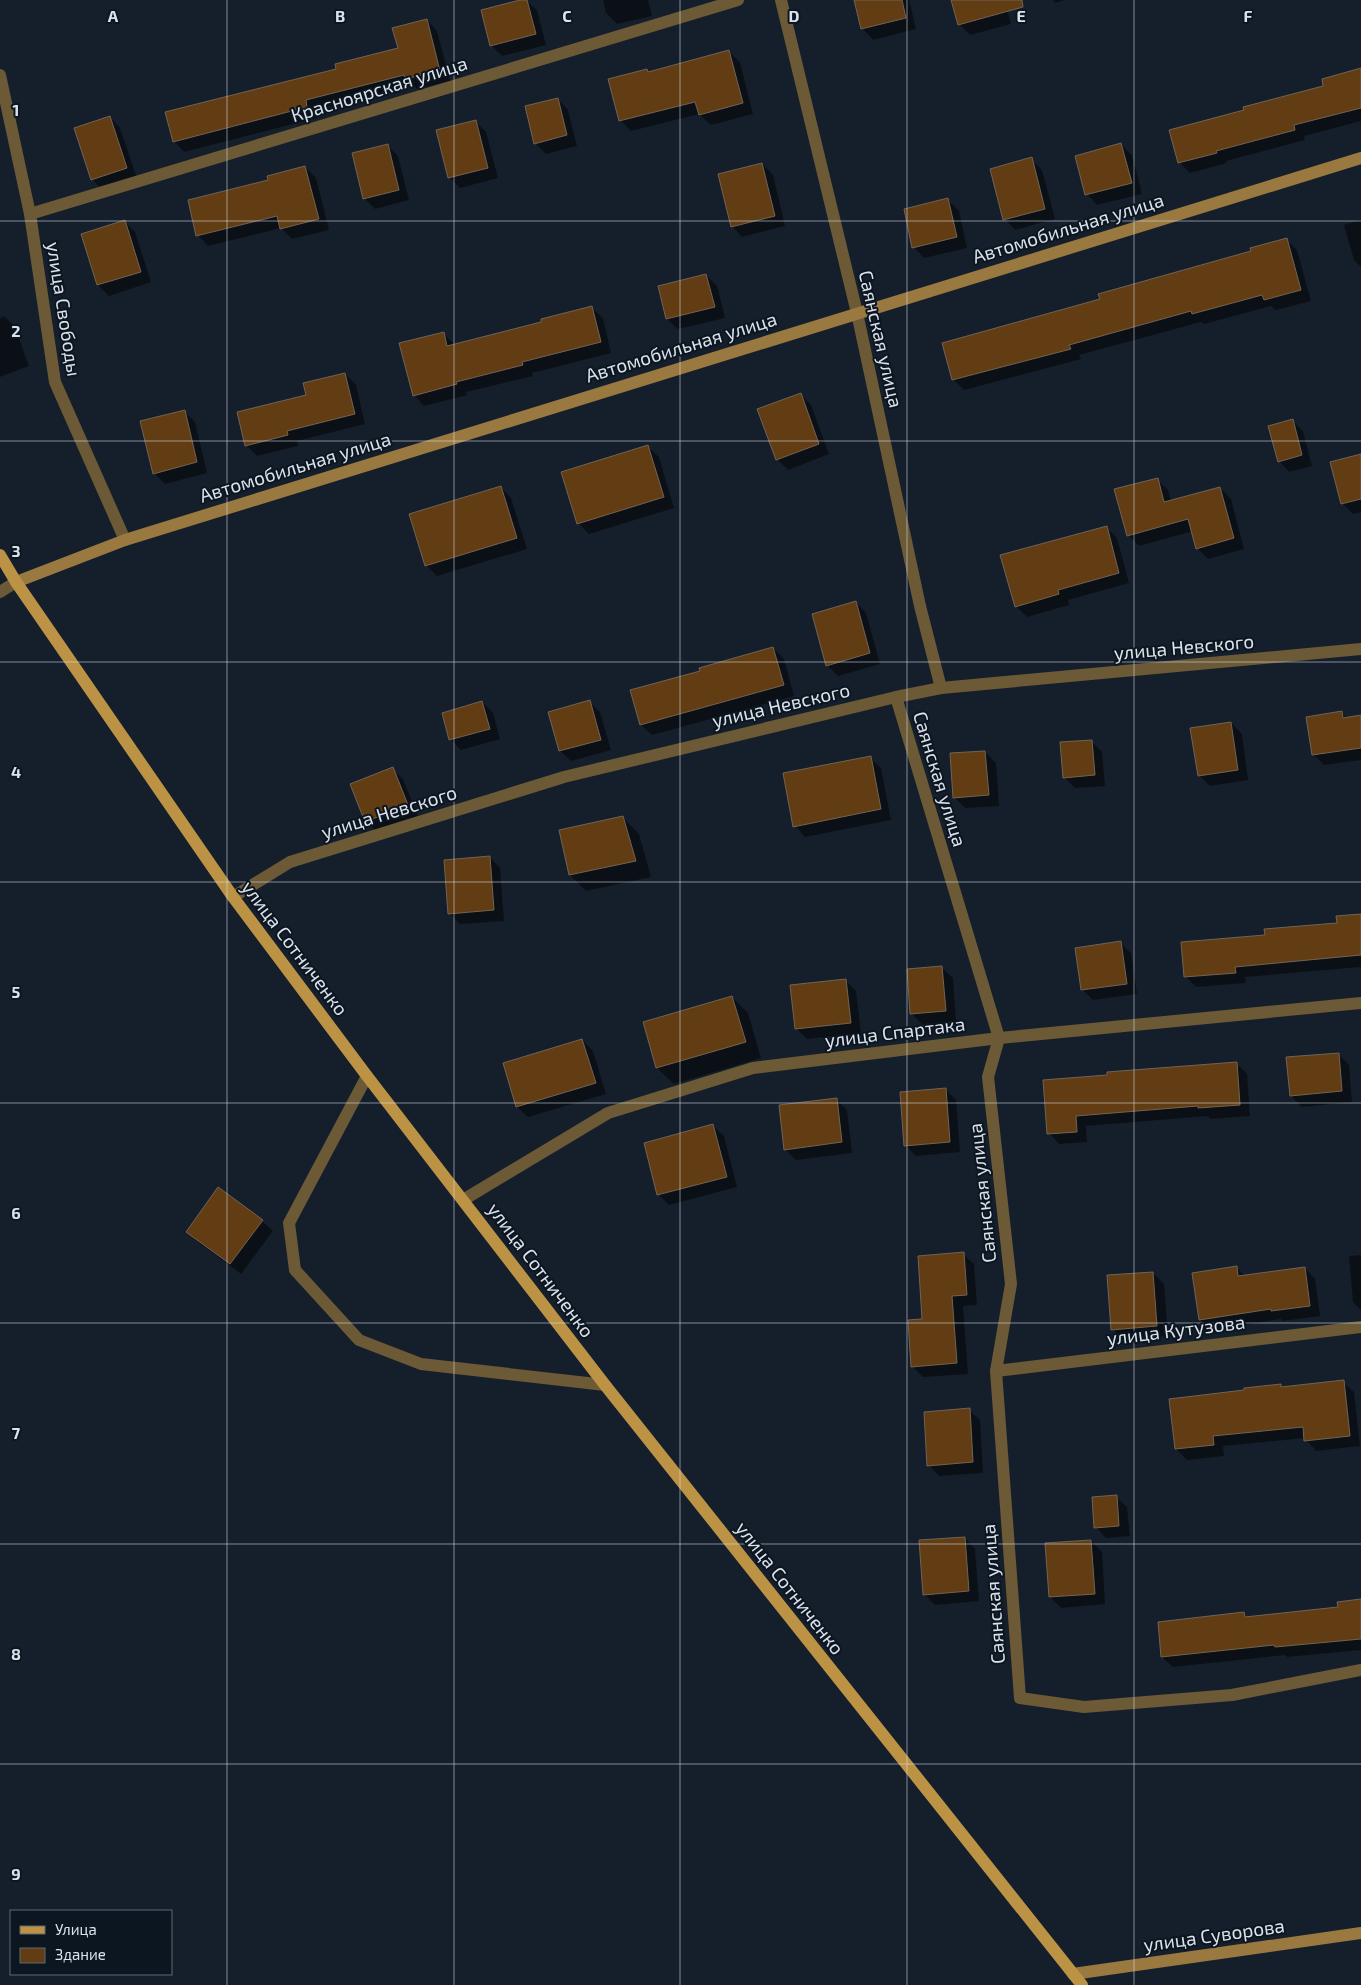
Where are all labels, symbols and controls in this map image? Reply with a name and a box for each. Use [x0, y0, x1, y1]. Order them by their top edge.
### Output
text: A [108, 6, 119, 25]
text: B [335, 6, 345, 25]
text: C [562, 6, 572, 25]
text: D [789, 6, 800, 25]
text: E [1016, 6, 1026, 25]
text: F [1244, 6, 1253, 25]
street label: Красноярская улица [288, 51, 470, 127]
text: 1 [13, 100, 19, 119]
street label: Автомобильная улица [969, 187, 1167, 269]
street label: улица Свободы [42, 240, 86, 378]
street label: Саянская улица [854, 268, 908, 410]
street label: Автомобильная улица [582, 306, 780, 388]
text: 2 [11, 321, 21, 340]
street label: Автомобильная улица [196, 426, 394, 508]
text: 3 [11, 541, 21, 560]
street label: улица Невского [1113, 629, 1255, 665]
street label: улица Невского [710, 678, 852, 732]
street label: Саянская улица [908, 708, 972, 850]
text: 4 [11, 762, 21, 781]
street label: улица Невского [318, 780, 460, 844]
street label: улица Сотниченко [236, 876, 354, 1020]
text: 5 [12, 982, 21, 1001]
street label: улица Спартака [824, 1011, 966, 1053]
street label: Саянская улица [963, 1122, 1001, 1264]
street label: улица Сотниченко [482, 1198, 600, 1342]
text: 6 [11, 1203, 21, 1222]
street label: улица Кутузова [1105, 1310, 1247, 1350]
text: 7 [12, 1423, 21, 1442]
street label: улица Сотниченко [730, 1517, 850, 1659]
street label: Саянская улица [976, 1523, 1010, 1665]
text: 8 [11, 1644, 21, 1663]
text: 9 [11, 1864, 21, 1883]
legend [10, 1910, 172, 1975]
street label: улица Суворова [1142, 1913, 1286, 1957]
text: Улица [55, 1920, 97, 1938]
text: Здание [55, 1945, 106, 1963]

